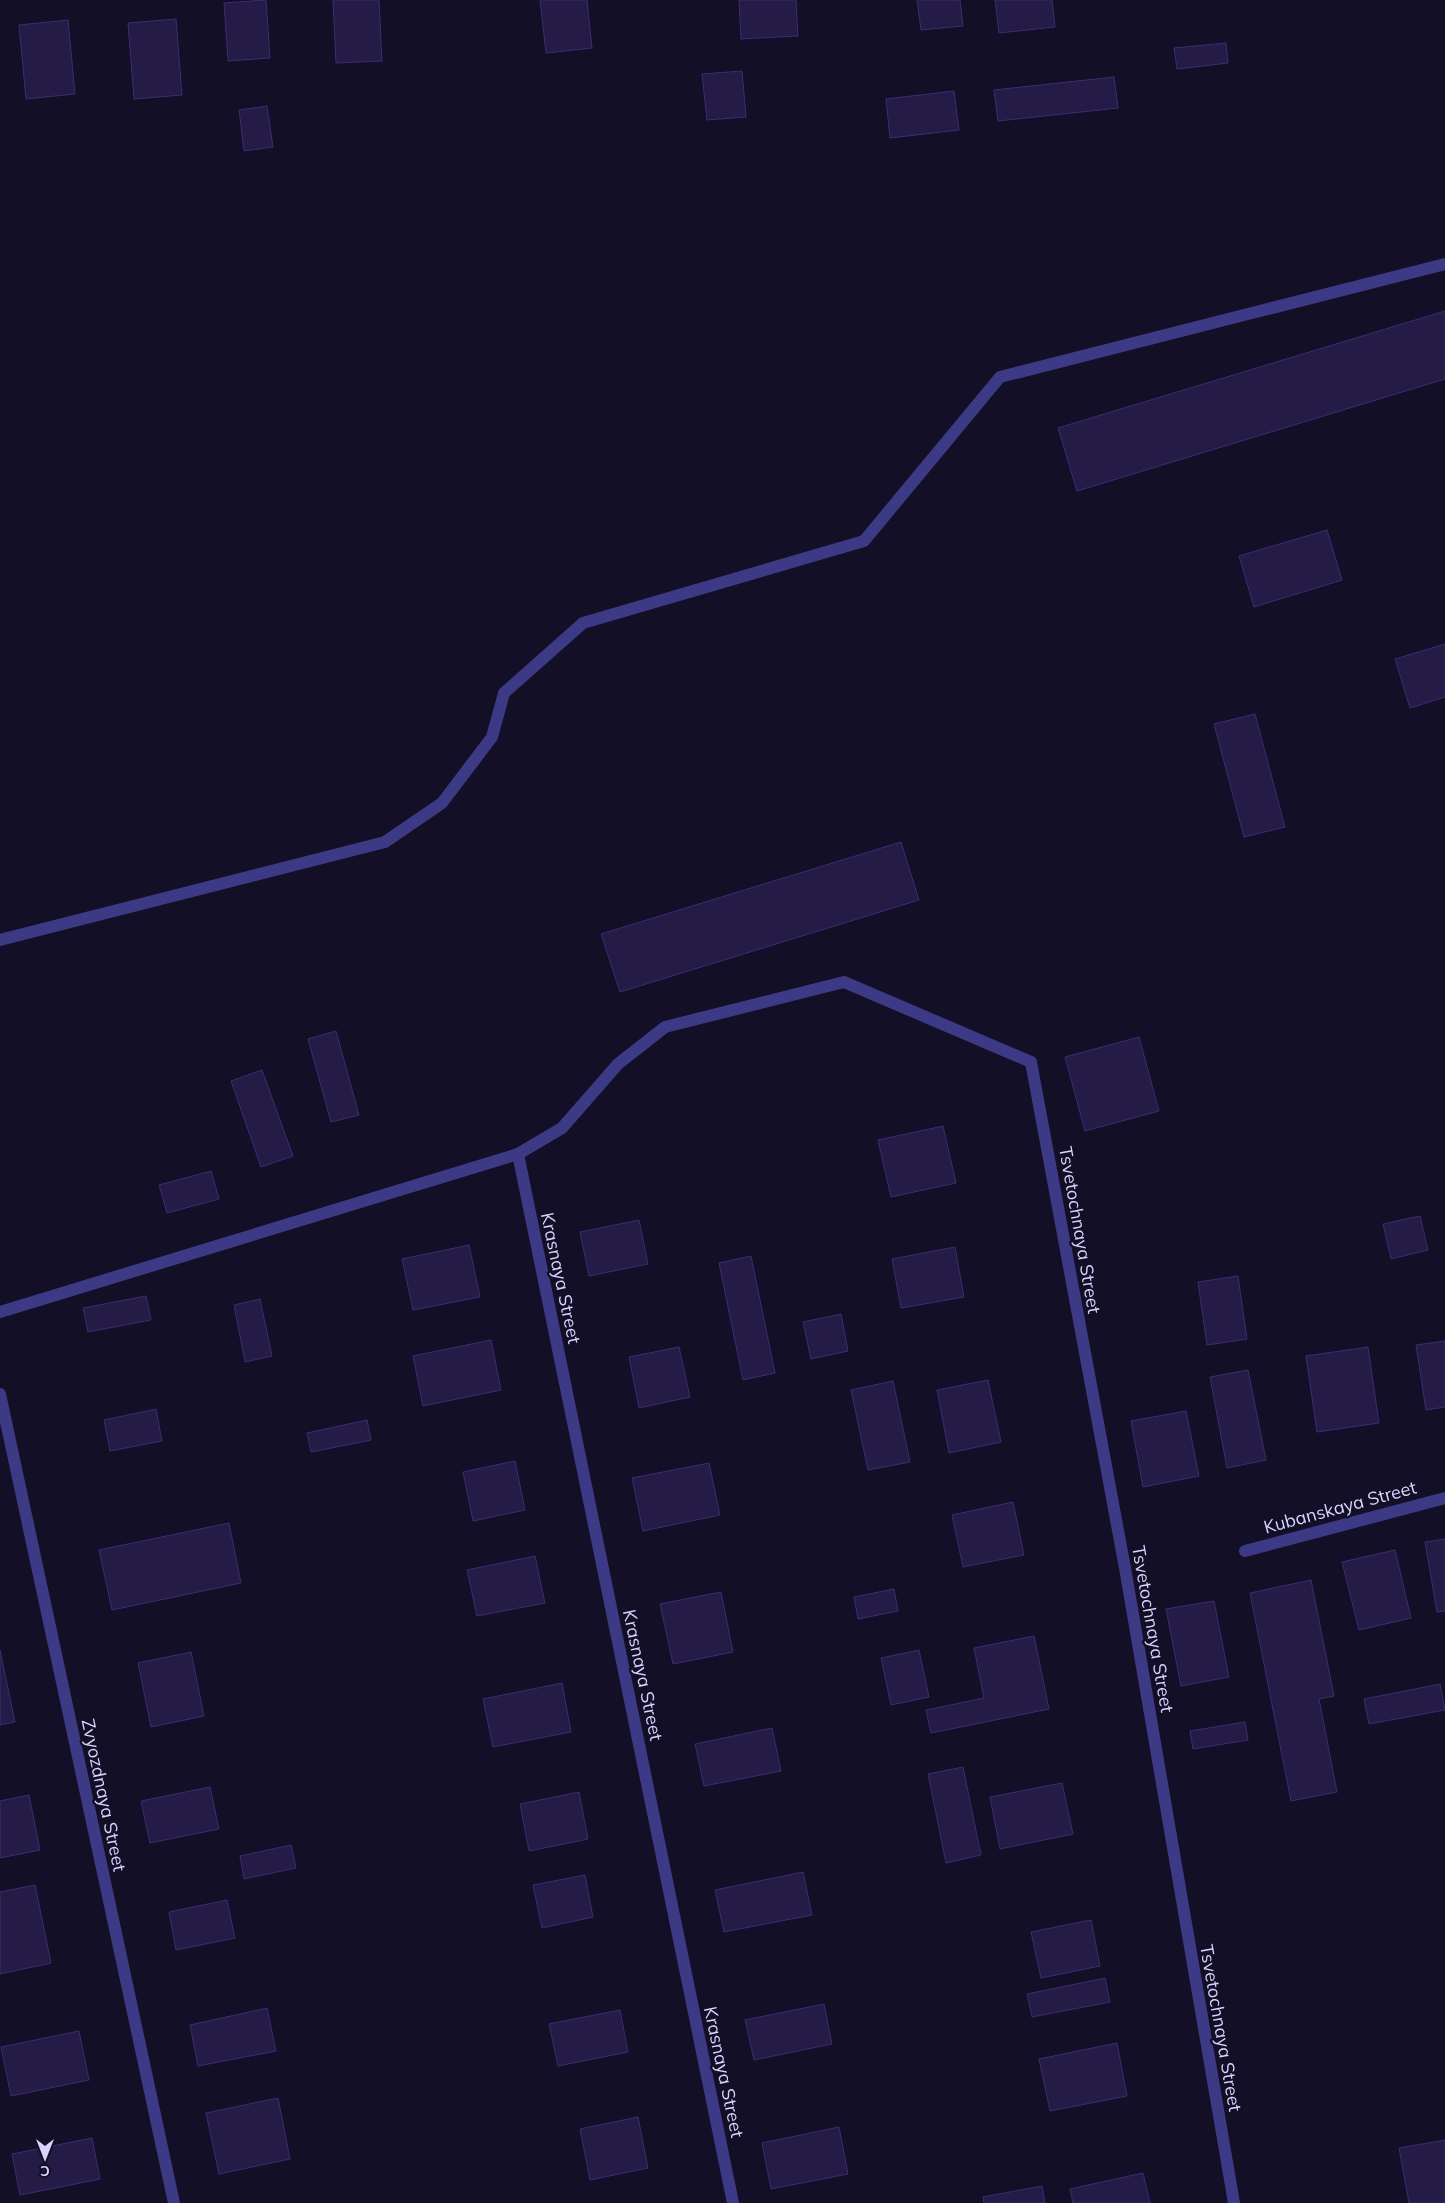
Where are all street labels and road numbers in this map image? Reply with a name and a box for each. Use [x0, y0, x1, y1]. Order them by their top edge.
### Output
street label: Tsvetochnaya Street [1054, 1145, 1106, 1315]
street label: Krasnaya Street [536, 1210, 586, 1346]
street label: Kubanskaya Street [1261, 1476, 1419, 1538]
street label: Tsvetochnaya Street [1127, 1544, 1179, 1714]
street label: Krasnaya Street [618, 1607, 668, 1743]
street label: Zvyozdnaya Street [77, 1717, 131, 1873]
street label: Tsvetochnaya Street [1195, 1943, 1247, 2113]
street label: Krasnaya Street [699, 2004, 749, 2140]

